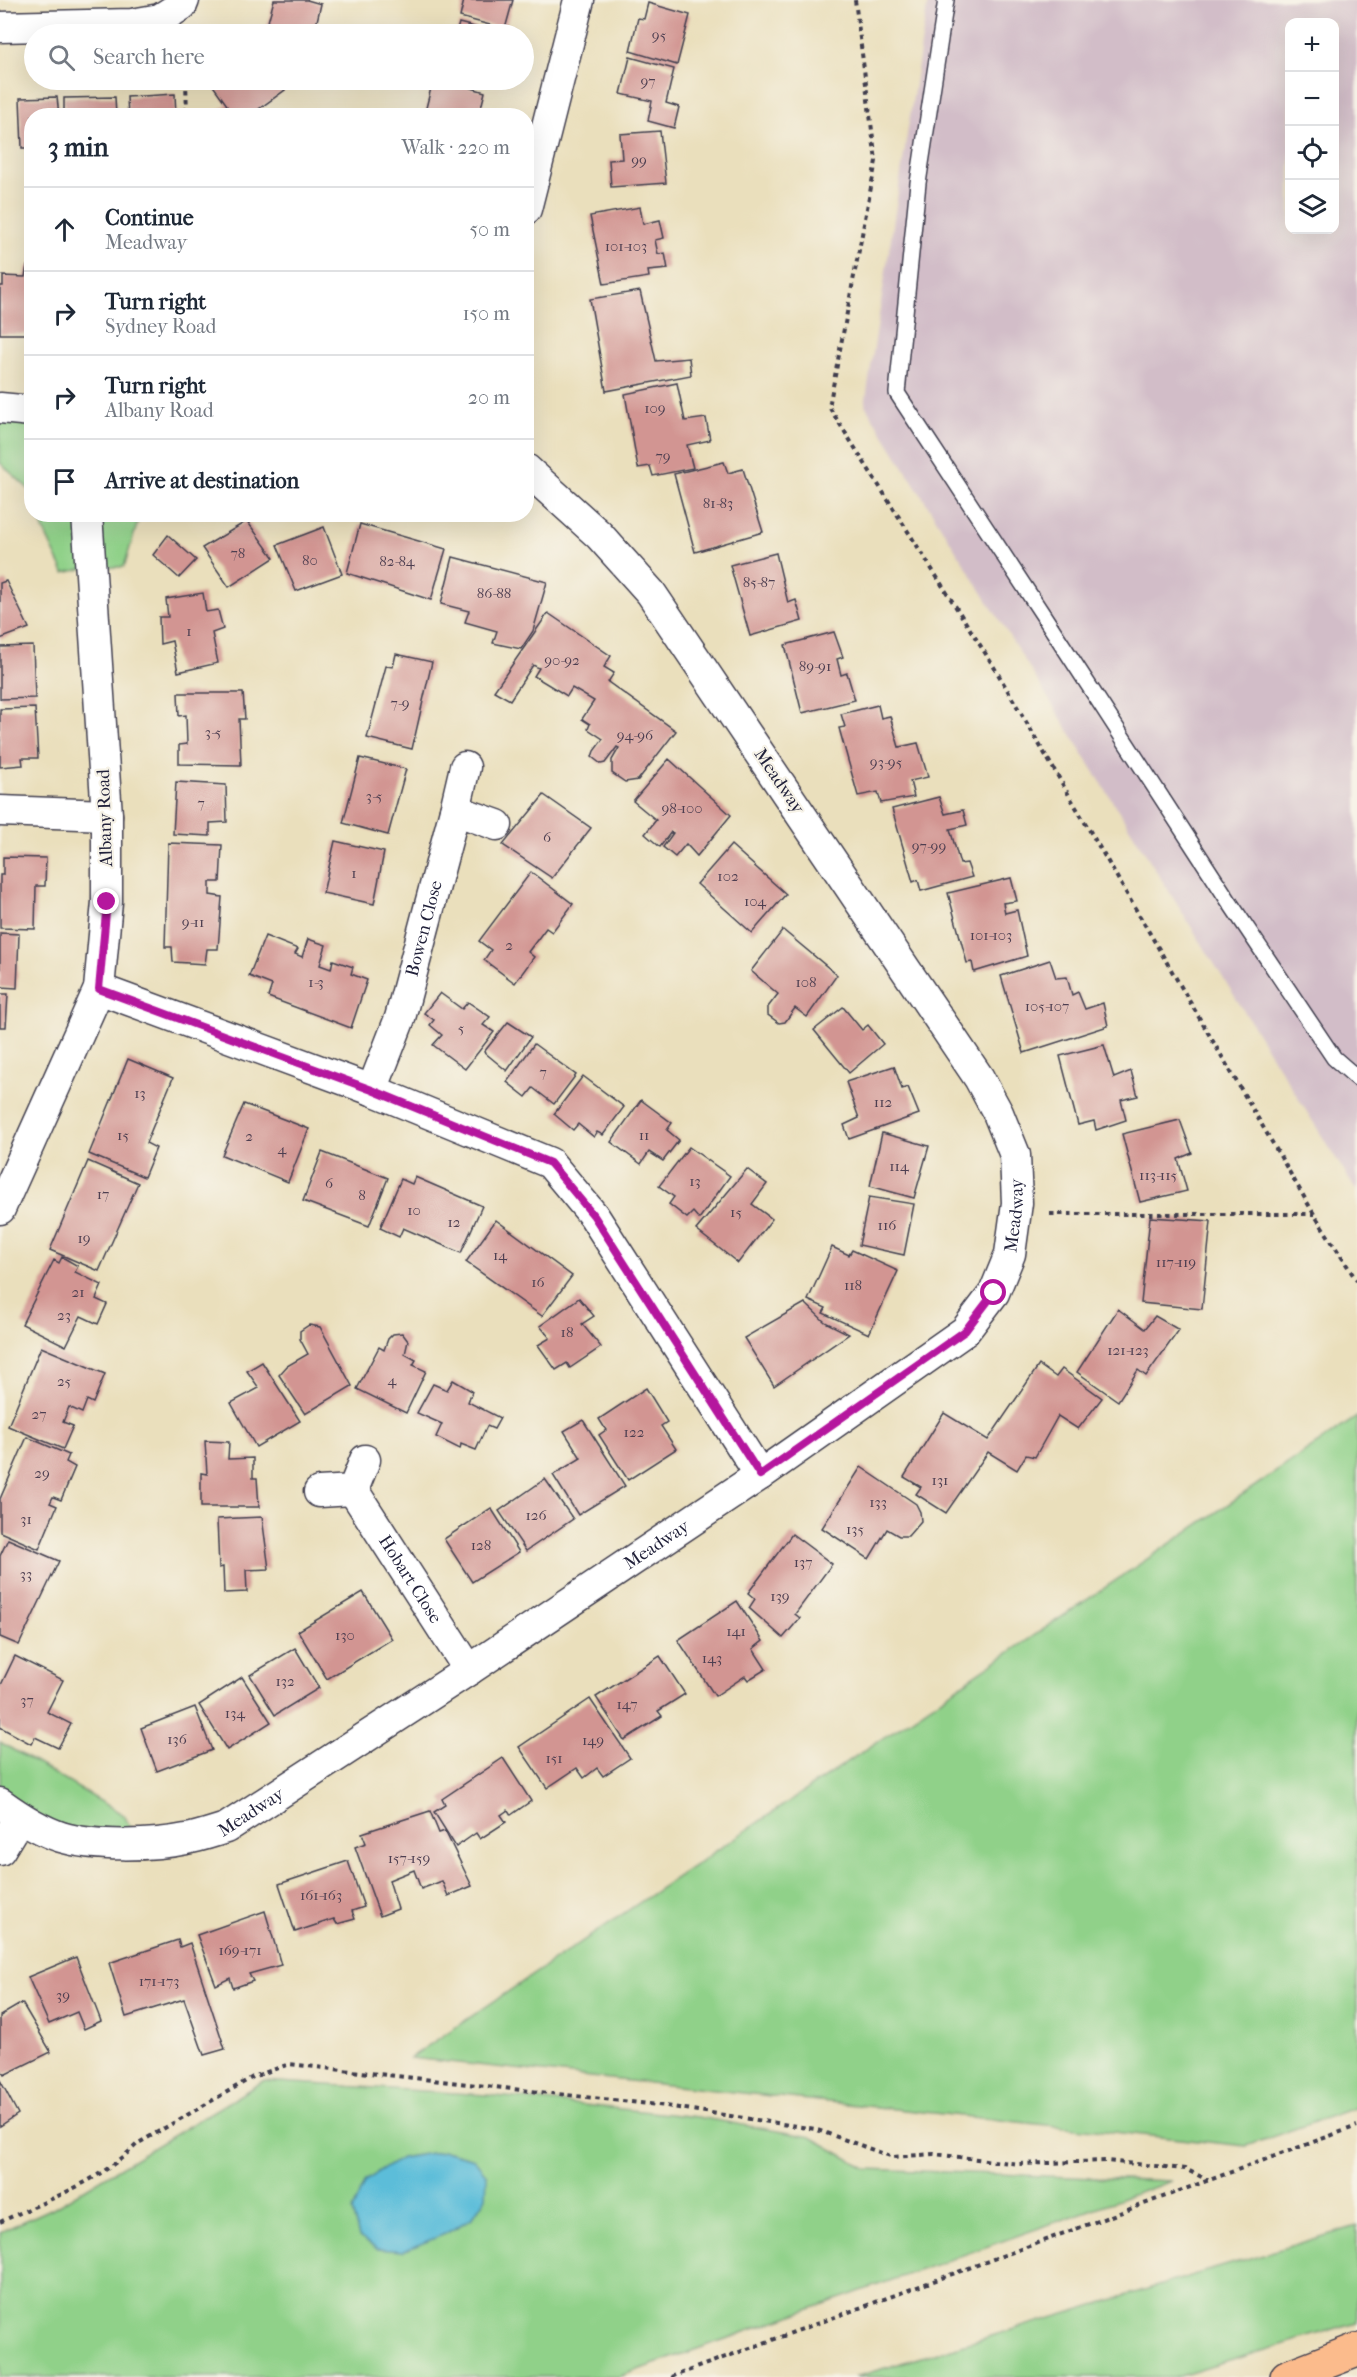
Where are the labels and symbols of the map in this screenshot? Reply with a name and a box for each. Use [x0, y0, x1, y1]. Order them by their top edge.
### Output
house number: 95 [652, 26, 666, 44]
house number: 97 [640, 72, 656, 90]
house number: 99 [631, 151, 647, 169]
house number: 101-103 [605, 237, 647, 255]
house number: 109 [644, 399, 666, 417]
house number: 79 [655, 447, 671, 465]
house number: 81-83 [703, 494, 733, 512]
house number: 78 [231, 544, 245, 562]
house number: 80 [302, 551, 318, 569]
house number: 82-84 [379, 552, 416, 570]
house number: 85-87 [743, 573, 775, 591]
house number: 86-88 [477, 584, 511, 602]
house number: 1 [186, 622, 192, 640]
house number: 90-92 [544, 651, 580, 669]
house number: 89-91 [799, 657, 831, 675]
house number: 7-9 [391, 694, 410, 712]
house number: 3-5 [205, 723, 221, 741]
house number: 94-96 [617, 726, 654, 744]
street label: Meadway [750, 744, 809, 819]
house number: 93-95 [870, 753, 902, 771]
street label: Albany Road [93, 769, 117, 868]
house number: 3-5 [366, 787, 382, 805]
house number: 7 [197, 794, 205, 812]
house number: 98-100 [661, 799, 703, 817]
house number: 6 [543, 828, 552, 846]
house number: 97-99 [912, 837, 946, 855]
house number: 1 [351, 864, 357, 882]
house number: 102 [717, 867, 739, 885]
street label: Bowen Close [401, 878, 446, 979]
route end [93, 888, 119, 914]
house number: 104 [744, 892, 767, 910]
house number: 9-11 [182, 913, 204, 931]
house number: 101-103 [970, 926, 1012, 944]
house number: 2 [505, 936, 513, 954]
house number: 1-3 [308, 973, 324, 991]
house number: 108 [795, 973, 817, 991]
house number: 105-107 [1025, 997, 1069, 1015]
house number: 5 [458, 1019, 464, 1037]
house number: 7 [539, 1063, 547, 1081]
house number: 13 [134, 1084, 146, 1102]
house number: 112 [874, 1093, 892, 1111]
house number: 15 [117, 1126, 129, 1144]
house number: 11 [639, 1126, 649, 1144]
house number: 2 [245, 1127, 253, 1145]
house number: 4 [278, 1140, 288, 1158]
house number: 114 [889, 1157, 910, 1175]
house number: 113-115 [1139, 1166, 1177, 1184]
house number: 13 [689, 1172, 701, 1190]
house number: 6 [325, 1174, 334, 1192]
street label: Meadway [1000, 1177, 1028, 1254]
house number: 17 [97, 1185, 109, 1203]
house number: 8 [358, 1186, 366, 1204]
house number: 10 [407, 1201, 421, 1219]
house number: 15 [730, 1203, 742, 1221]
house number: 12 [447, 1213, 461, 1231]
house number: 116 [878, 1216, 897, 1234]
house number: 19 [77, 1229, 91, 1247]
house number: 14 [493, 1246, 508, 1264]
house number: 117-119 [1156, 1253, 1196, 1271]
house number: 16 [531, 1273, 546, 1291]
house number: 118 [844, 1276, 862, 1294]
route start [980, 1279, 1006, 1305]
house number: 21 [71, 1283, 85, 1301]
house number: 23 [57, 1306, 71, 1324]
house number: 18 [561, 1323, 573, 1341]
house number: 121-123 [1107, 1341, 1149, 1359]
house number: 4 [388, 1371, 398, 1389]
house number: 25 [57, 1372, 71, 1390]
house number: 27 [32, 1405, 46, 1423]
house number: 122 [624, 1423, 645, 1441]
house number: 29 [34, 1464, 50, 1482]
house number: 131 [932, 1471, 948, 1489]
house number: 133 [869, 1493, 887, 1511]
house number: 126 [525, 1506, 547, 1524]
house number: 31 [20, 1510, 32, 1528]
street label: Meadway [620, 1514, 694, 1574]
house number: 135 [846, 1520, 864, 1538]
street label: Hobart Close [374, 1531, 447, 1627]
house number: 128 [471, 1536, 491, 1554]
house number: 137 [794, 1553, 812, 1571]
house number: 33 [20, 1565, 32, 1583]
house number: 139 [770, 1587, 790, 1605]
house number: 141 [726, 1622, 746, 1640]
house number: 130 [335, 1626, 355, 1644]
house number: 143 [702, 1649, 722, 1667]
house number: 132 [275, 1672, 295, 1690]
house number: 37 [20, 1691, 34, 1709]
house number: 147 [616, 1695, 638, 1713]
house number: 134 [225, 1704, 246, 1722]
house number: 136 [167, 1730, 188, 1748]
house number: 149 [582, 1731, 604, 1749]
house number: 151 [545, 1749, 563, 1767]
street label: Meadway [214, 1782, 289, 1841]
house number: 157-159 [388, 1849, 430, 1867]
house number: 161-163 [300, 1886, 342, 1904]
house number: 169-171 [218, 1941, 262, 1959]
house number: 171-173 [139, 1972, 179, 1990]
house number: 39 [56, 1986, 70, 2004]

